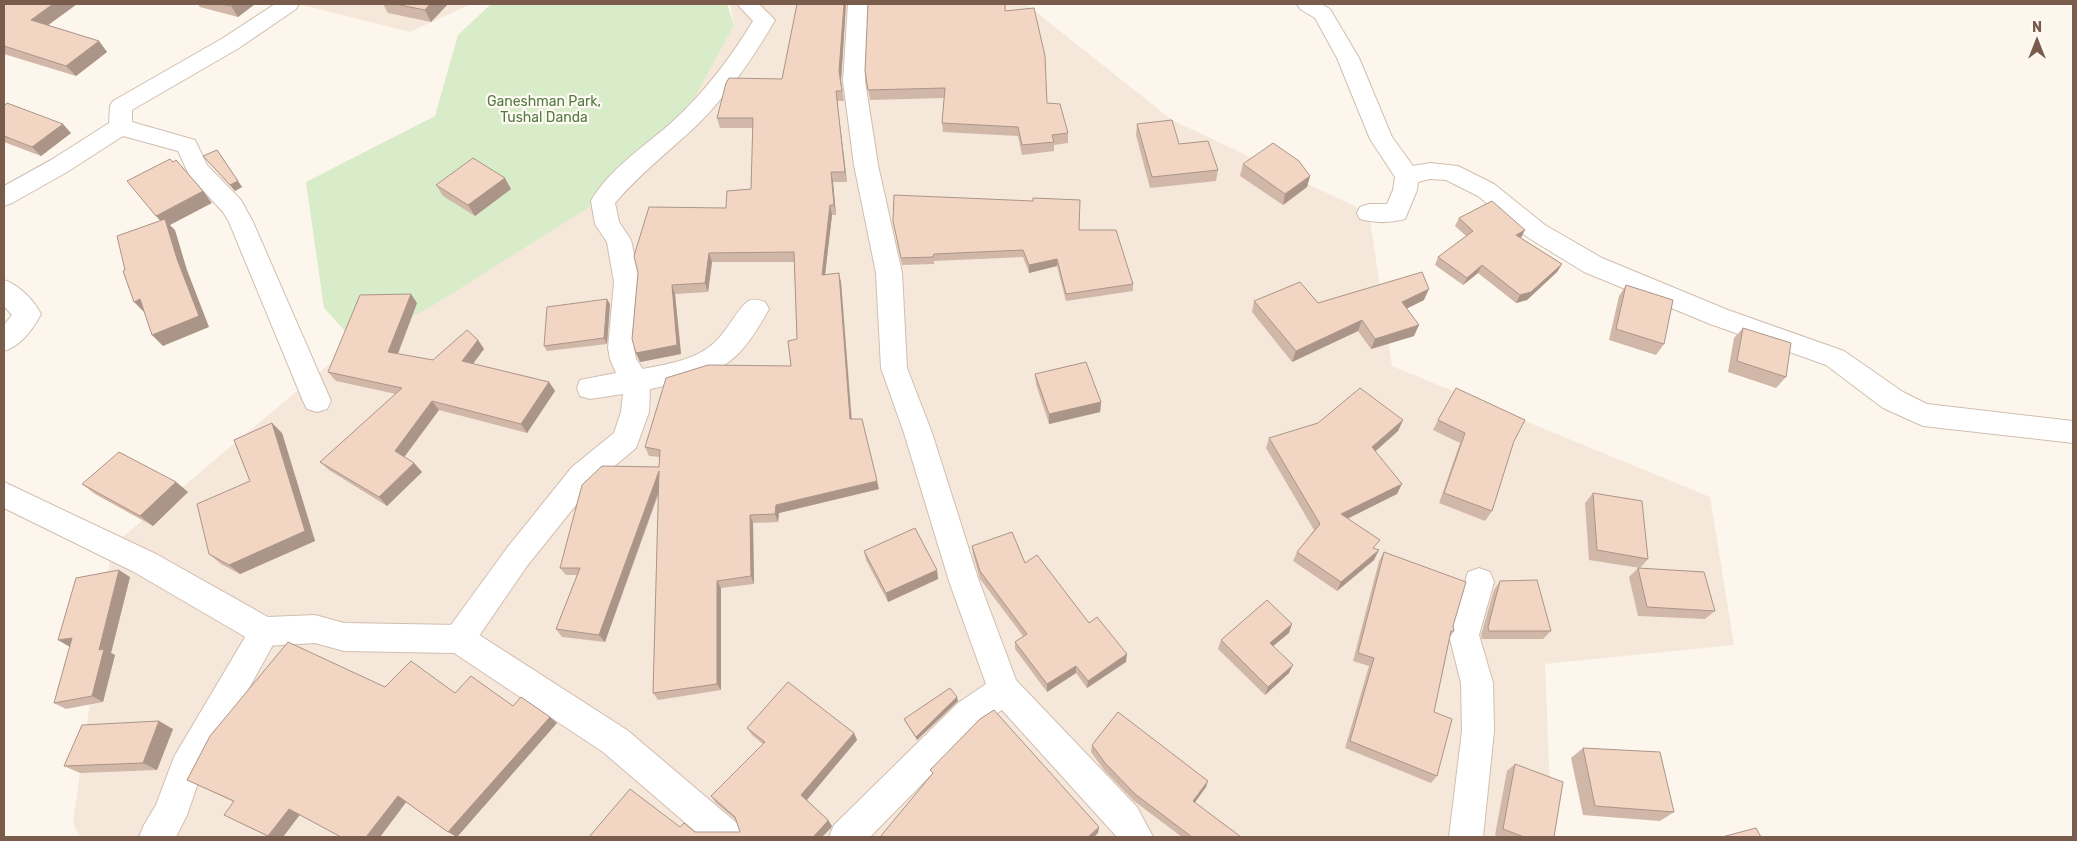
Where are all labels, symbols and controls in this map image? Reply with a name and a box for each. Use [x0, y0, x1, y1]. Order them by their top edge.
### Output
north arrow [2012, 15, 2062, 65]
text: N [2032, 19, 2042, 36]
park label: Ganeshman Park, Tushal Danda [487, 93, 601, 126]

